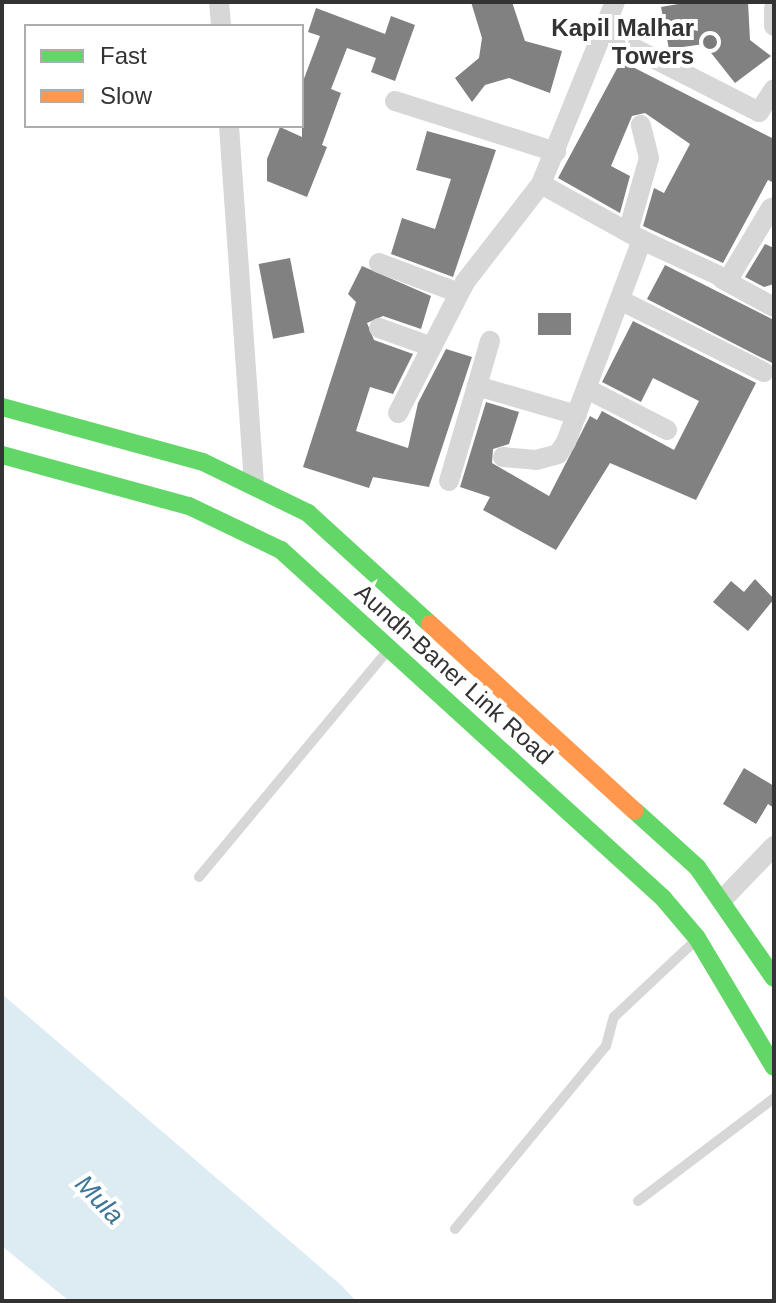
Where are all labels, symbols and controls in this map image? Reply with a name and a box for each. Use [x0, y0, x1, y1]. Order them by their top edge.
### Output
place label: Kapil Malhar Towers [551, 14, 694, 70]
legend [24, 24, 304, 128]
marker: Kapil Malhar Towers [701, 33, 719, 51]
text: Fast [100, 42, 147, 69]
text: Slow [100, 82, 152, 109]
street label: Aundh-Baner Link Road [349, 578, 559, 770]
water label: Mula [68, 1169, 130, 1231]

